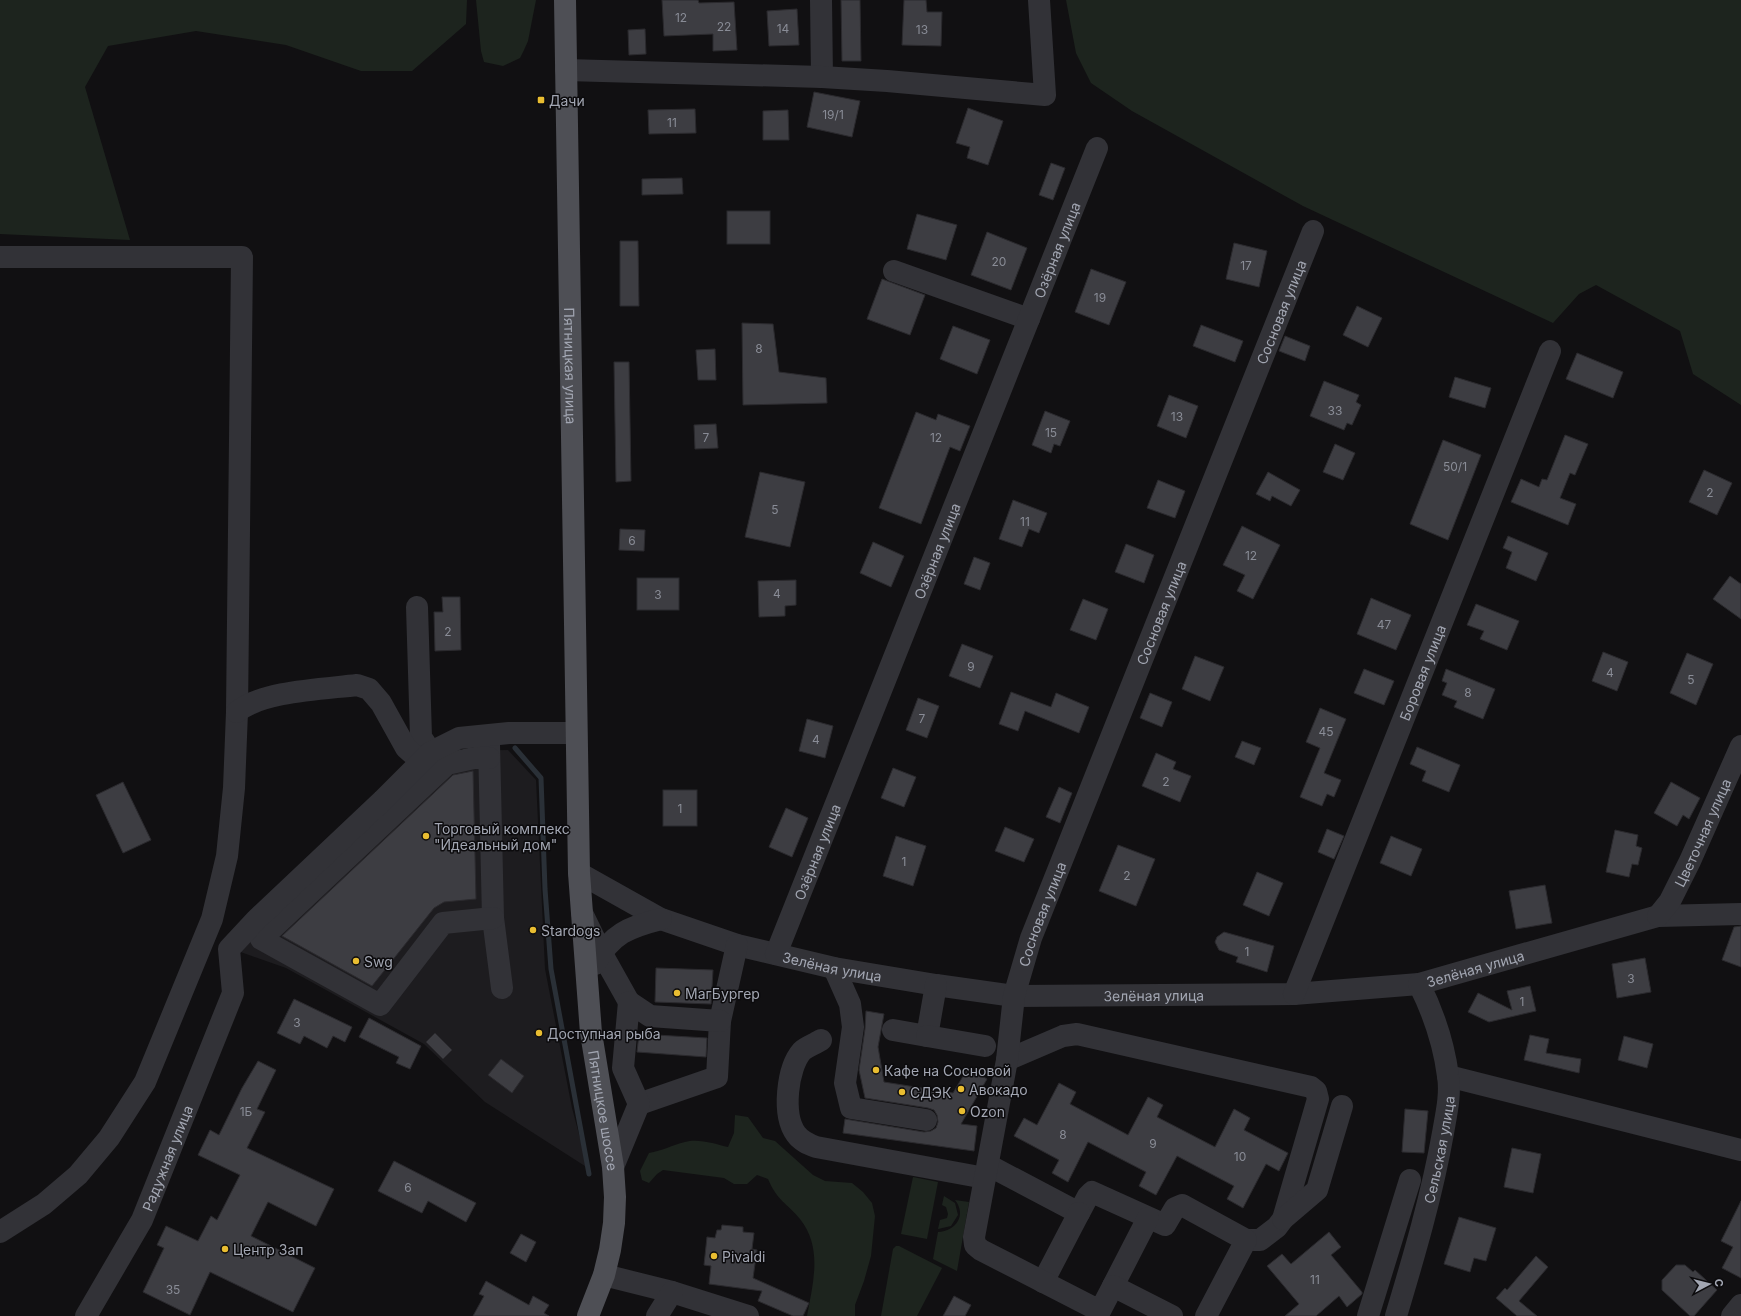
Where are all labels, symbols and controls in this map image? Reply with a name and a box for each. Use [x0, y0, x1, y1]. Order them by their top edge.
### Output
house number: 12 [675, 10, 687, 25]
house number: 22 [717, 19, 731, 34]
house number: 14 [777, 21, 790, 36]
house number: 13 [916, 22, 928, 37]
place label: Дачи [549, 92, 585, 109]
marker: Дачи [536, 95, 546, 105]
house number: 19/1 [822, 107, 844, 122]
house number: 11 [667, 115, 677, 130]
street label: Озёрная улица [1030, 199, 1083, 300]
house number: 20 [992, 254, 1006, 269]
street label: Сосновая улица [1252, 257, 1309, 366]
house number: 17 [1240, 258, 1252, 273]
house number: 19 [1094, 290, 1106, 305]
street label: Пятницкая улица [561, 307, 580, 425]
house number: 8 [755, 341, 763, 356]
house number: 33 [1328, 403, 1342, 418]
house number: 13 [1171, 409, 1183, 424]
house number: 15 [1045, 425, 1057, 440]
house number: 7 [703, 430, 710, 445]
house number: 12 [930, 430, 942, 445]
house number: 50/1 [1443, 459, 1467, 474]
house number: 2 [1706, 485, 1714, 500]
street label: Озёрная улица [910, 500, 963, 601]
house number: 5 [771, 502, 779, 517]
house number: 11 [1020, 514, 1030, 529]
house number: 6 [628, 533, 636, 548]
house number: 12 [1245, 548, 1257, 563]
street label: Сосновая улица [1132, 558, 1189, 667]
house number: 4 [773, 586, 781, 601]
house number: 3 [654, 587, 662, 602]
house number: 47 [1377, 617, 1391, 632]
street label: Боровая улица [1395, 622, 1449, 723]
house number: 2 [444, 624, 452, 639]
house number: 9 [967, 659, 975, 674]
house number: 4 [1606, 665, 1614, 680]
house number: 5 [1687, 672, 1695, 687]
house number: 8 [1464, 685, 1472, 700]
house number: 7 [919, 711, 926, 726]
house number: 45 [1318, 724, 1334, 739]
house number: 4 [812, 732, 820, 747]
house number: 2 [1162, 774, 1170, 789]
street label: Цветочная улица [1670, 776, 1734, 889]
house number: 1 [678, 801, 682, 816]
street label: Озёрная улица [790, 801, 843, 902]
place label: Торговый комплекс "Идеальный дом" [434, 820, 570, 853]
marker: Торговый комплекс "Идеальный дом" [421, 831, 431, 841]
house number: 1 [902, 854, 906, 869]
street label: Сосновая улица [1015, 859, 1069, 968]
house number: 2 [1123, 868, 1131, 883]
place label: Stardogs [541, 922, 600, 939]
marker: Stardogs [528, 925, 538, 935]
house number: 1 [1245, 944, 1249, 959]
street label: Зелёная улица [1424, 946, 1526, 990]
street label: Зелёная улица [781, 948, 883, 984]
place label: Swg [364, 953, 393, 970]
marker: Swg [351, 956, 361, 966]
house number: 3 [1627, 971, 1635, 986]
place label: МагБургер [685, 985, 760, 1002]
street label: Зелёная улица [1103, 986, 1204, 1004]
marker: МагБургер [672, 988, 682, 998]
house number: 1 [1520, 994, 1524, 1009]
house number: 3 [293, 1015, 301, 1030]
place label: Доступная рыба [547, 1025, 661, 1042]
marker: Доступная рыба [534, 1028, 544, 1038]
street label: Пятницкое шоссе [585, 1049, 622, 1172]
place label: Кафе на Сосновой [884, 1062, 1011, 1079]
marker: Кафе на Сосновой [871, 1065, 881, 1075]
place label: Авокадо [969, 1081, 1028, 1098]
place label: СДЭК [910, 1084, 952, 1101]
marker: Авокадо [956, 1084, 966, 1094]
marker: СДЭК [897, 1087, 907, 1097]
street label: Сельская улица [1420, 1095, 1457, 1205]
street label: Радужная улица [138, 1103, 196, 1213]
place label: Ozon [970, 1103, 1005, 1120]
house number: 1Б [240, 1104, 253, 1119]
marker: Ozon [957, 1106, 967, 1116]
house number: 8 [1059, 1127, 1067, 1142]
house number: 9 [1149, 1136, 1157, 1151]
house number: 10 [1234, 1149, 1246, 1164]
house number: 6 [404, 1180, 412, 1195]
place label: Центр Зап [233, 1241, 304, 1258]
marker: Центр Зап [220, 1244, 230, 1254]
place label: Pivaldi [722, 1248, 765, 1265]
marker: Pivaldi [709, 1251, 719, 1261]
north arrow [1689, 1264, 1729, 1304]
house number: 11 [1310, 1272, 1320, 1287]
text: С [1711, 1278, 1726, 1288]
house number: 35 [166, 1282, 180, 1297]

